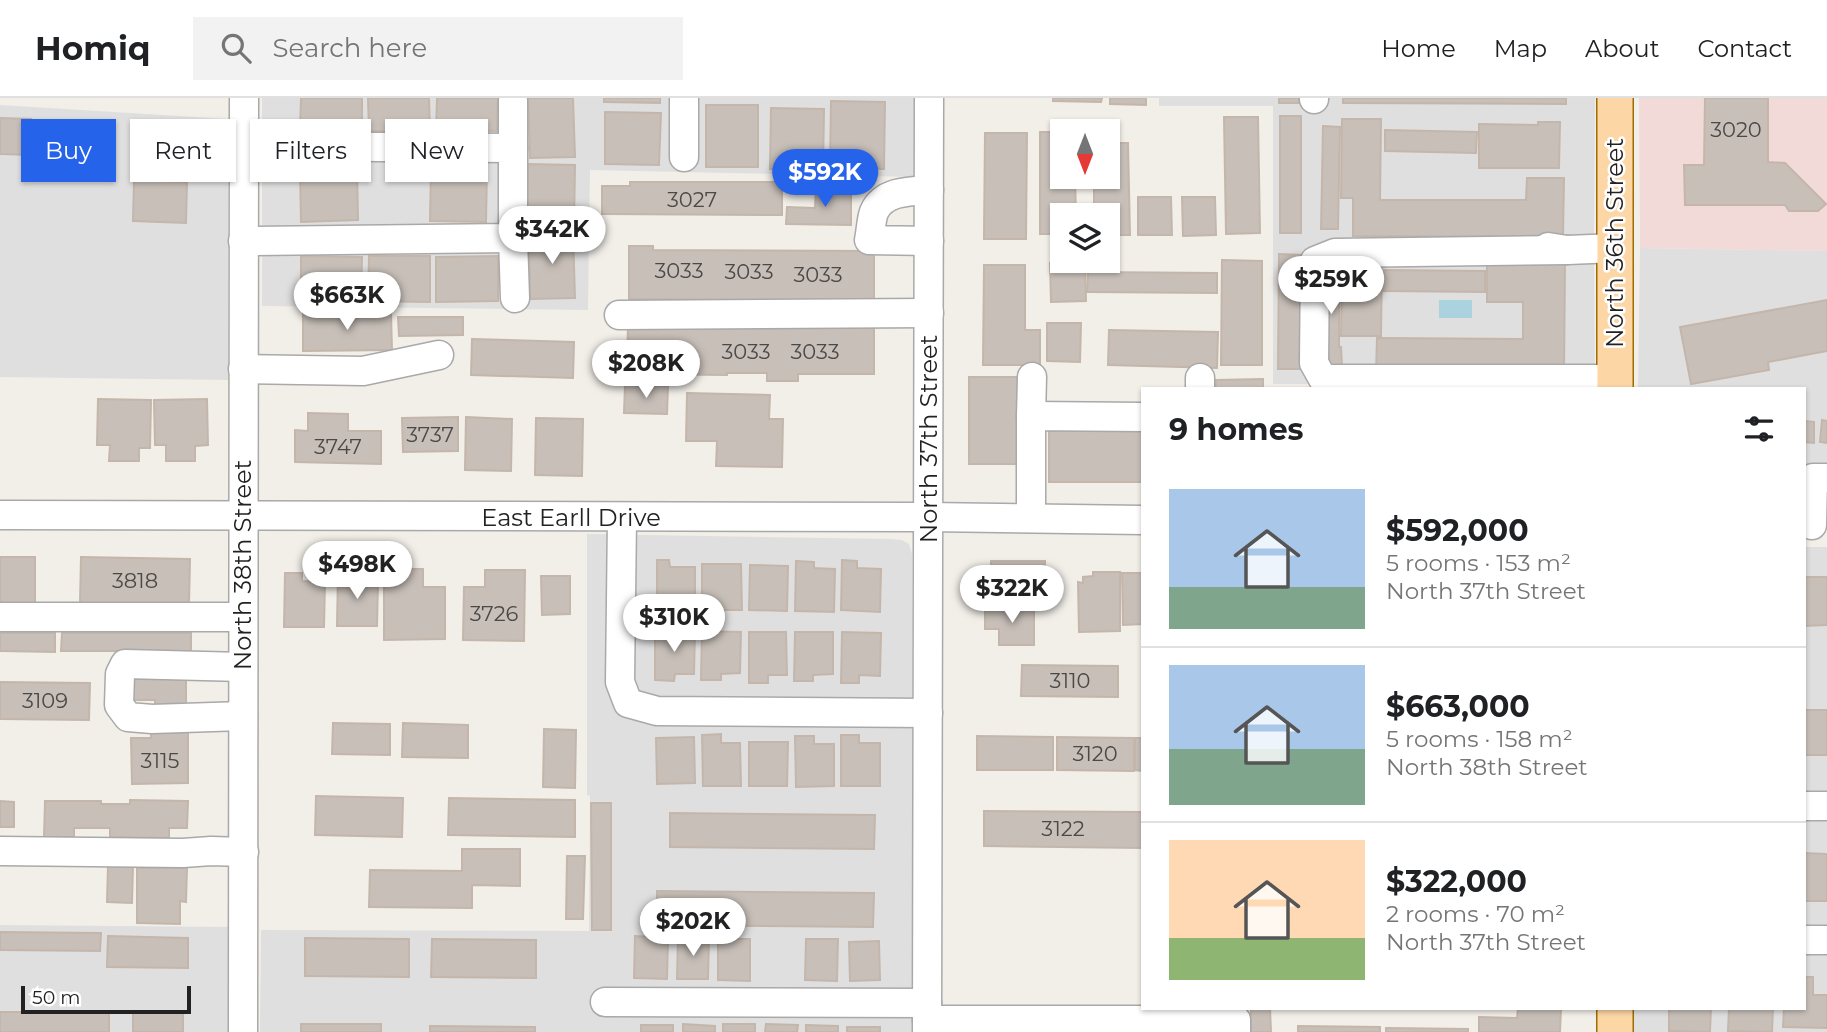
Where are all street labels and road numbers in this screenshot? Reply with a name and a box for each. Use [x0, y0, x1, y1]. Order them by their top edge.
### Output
street label: North 36th Street [1600, 138, 1629, 348]
street label: North 37th Street [914, 334, 943, 543]
street label: North 38th Street [228, 460, 257, 670]
street label: East Earll Drive [481, 503, 661, 532]

